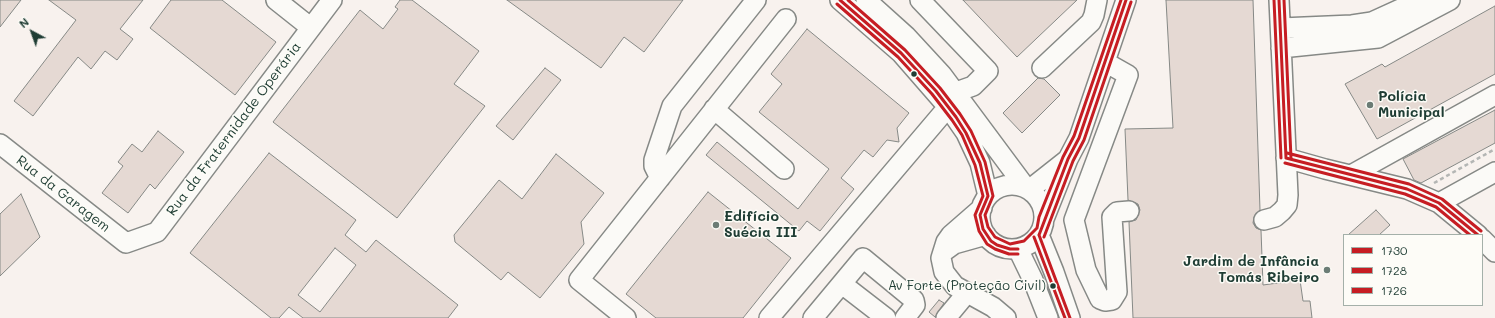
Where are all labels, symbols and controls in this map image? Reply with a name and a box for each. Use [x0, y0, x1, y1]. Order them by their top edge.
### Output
north arrow [12, 12, 52, 52]
text: N [16, 14, 32, 31]
street label: Rua da Fraternidade Operária [163, 39, 305, 219]
unlabelled marker [909, 69, 919, 79]
place label: Polícia Municipal [1378, 89, 1444, 122]
marker: Polícia Municipal [1365, 100, 1375, 110]
street label: Rua da Garagem [13, 152, 113, 236]
place label: Edifício Suécia III [724, 209, 797, 242]
marker: Edifício Suécia III [711, 220, 721, 230]
legend [1343, 234, 1483, 306]
text: 1730 [1381, 242, 1407, 258]
place label: Jardim de Infância Tomás Ribeiro [1183, 254, 1319, 286]
text: 1728 [1381, 262, 1407, 278]
marker: Jardim de Infância Tomás Ribeiro [1322, 265, 1332, 275]
place label: Av Forte (Proteção Civil) [888, 278, 1046, 294]
marker: Av Forte (Proteção Civil) [1048, 281, 1058, 291]
text: 1726 [1381, 282, 1407, 298]

